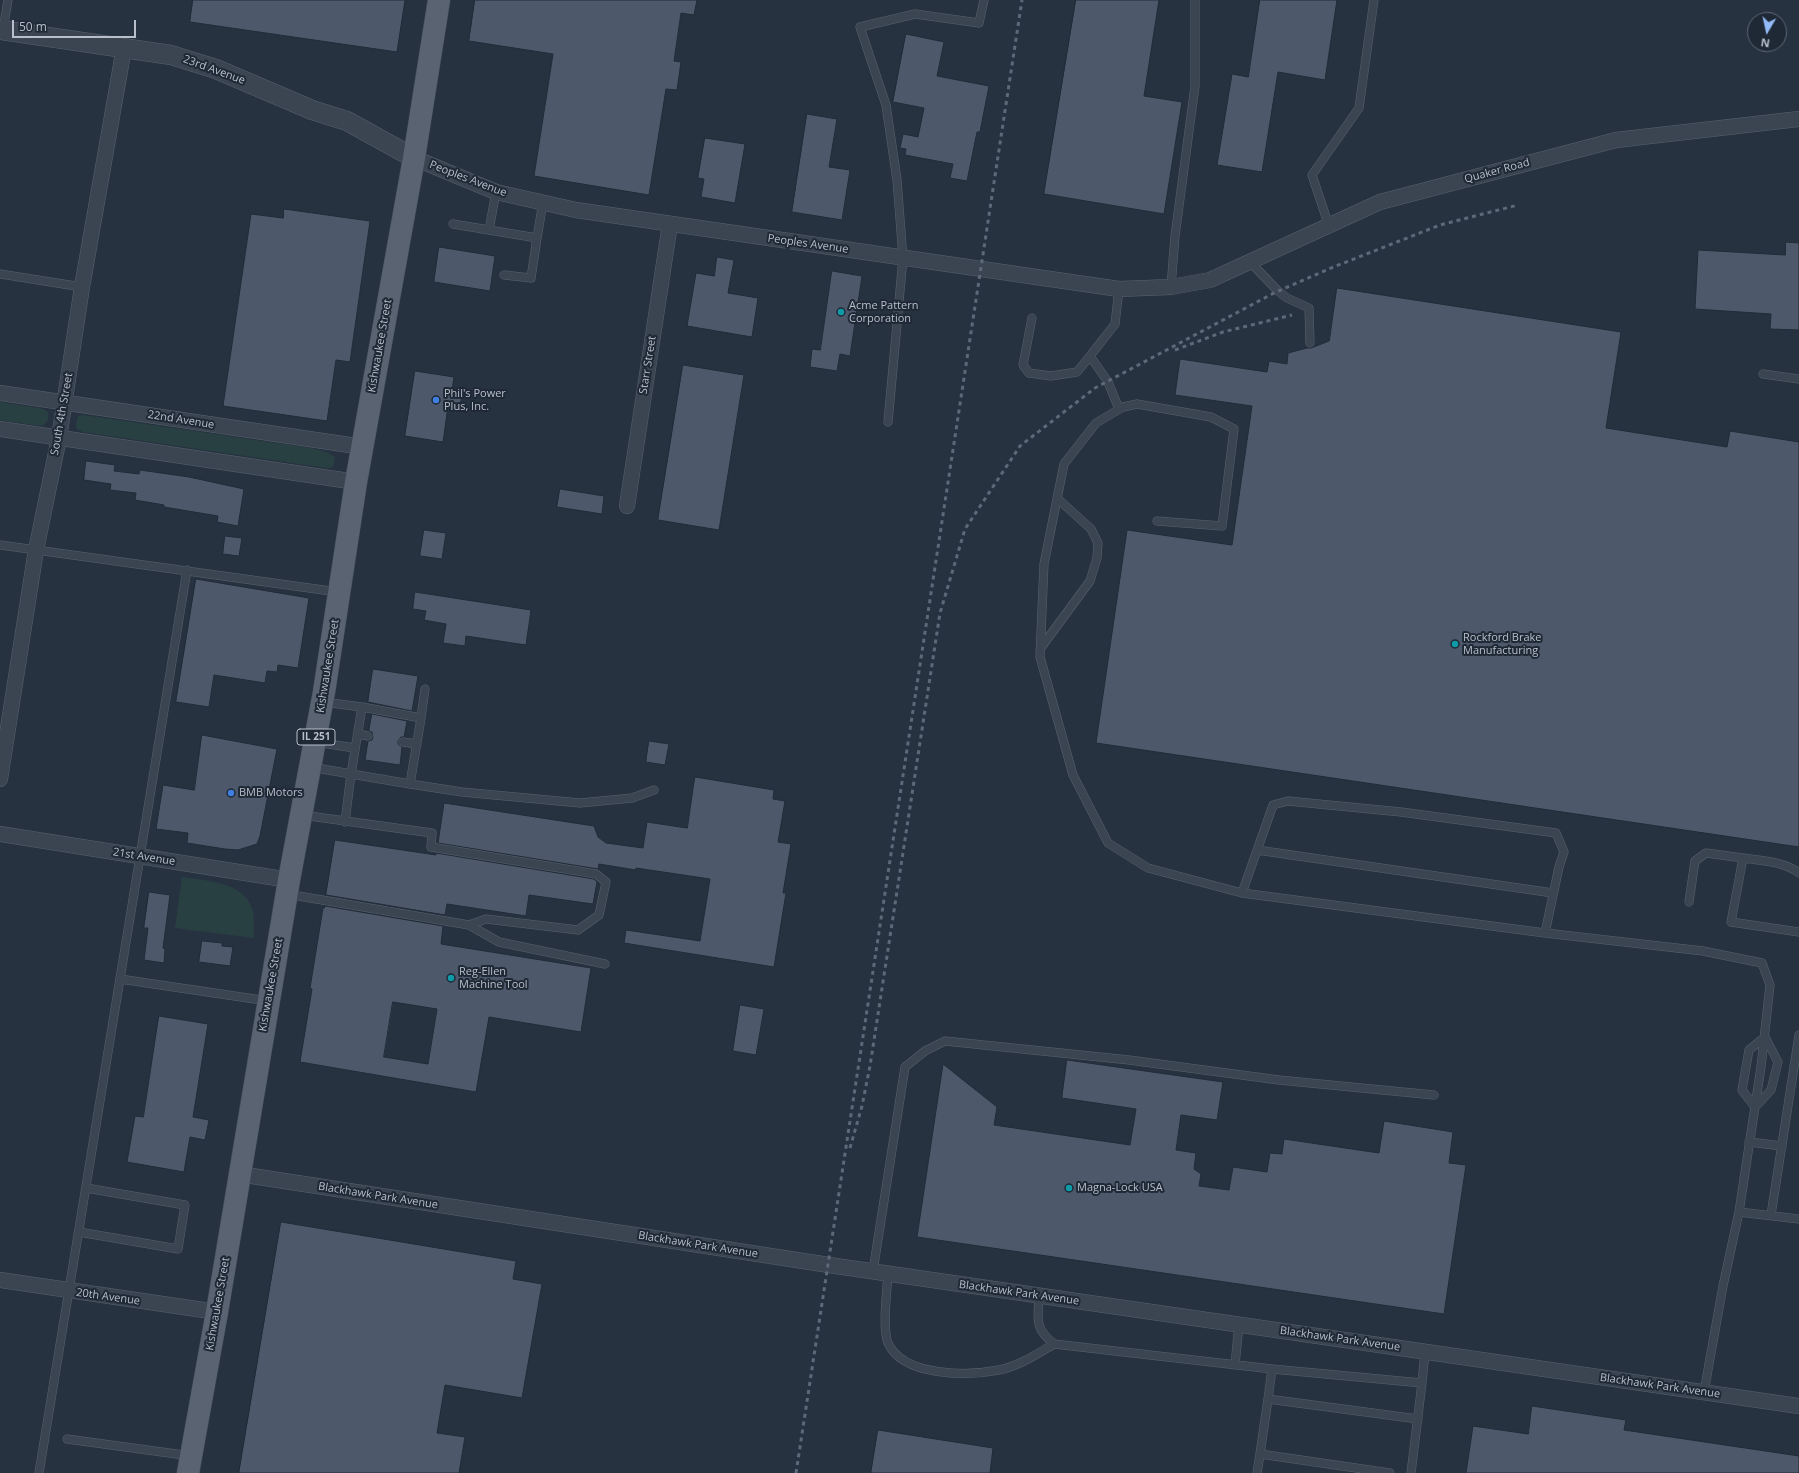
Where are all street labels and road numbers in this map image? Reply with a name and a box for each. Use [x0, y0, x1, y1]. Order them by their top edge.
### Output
street label: 23rd Avenue [181, 53, 247, 87]
street label: Quaker Road [1463, 156, 1531, 186]
street label: Peoples Avenue [428, 158, 508, 200]
street label: Peoples Avenue [767, 232, 849, 256]
street label: Kishwaukee Street [365, 298, 395, 394]
street label: Starr Street [637, 335, 659, 395]
street label: South 4th Street [48, 372, 76, 456]
street label: 22nd Avenue [147, 408, 215, 432]
street label: Kishwaukee Street [314, 618, 342, 714]
road number: IL 251 [297, 729, 335, 745]
street label: 21st Avenue [112, 846, 176, 868]
street label: Kishwaukee Street [256, 937, 286, 1033]
street label: Blackhawk Park Avenue [317, 1180, 439, 1212]
street label: Blackhawk Park Avenue [637, 1229, 759, 1261]
street label: Kishwaukee Street [203, 1256, 233, 1352]
street label: Blackhawk Park Avenue [958, 1278, 1080, 1308]
street label: 20th Avenue [75, 1286, 141, 1308]
street label: Blackhawk Park Avenue [1279, 1324, 1401, 1354]
street label: Blackhawk Park Avenue [1599, 1371, 1721, 1401]

